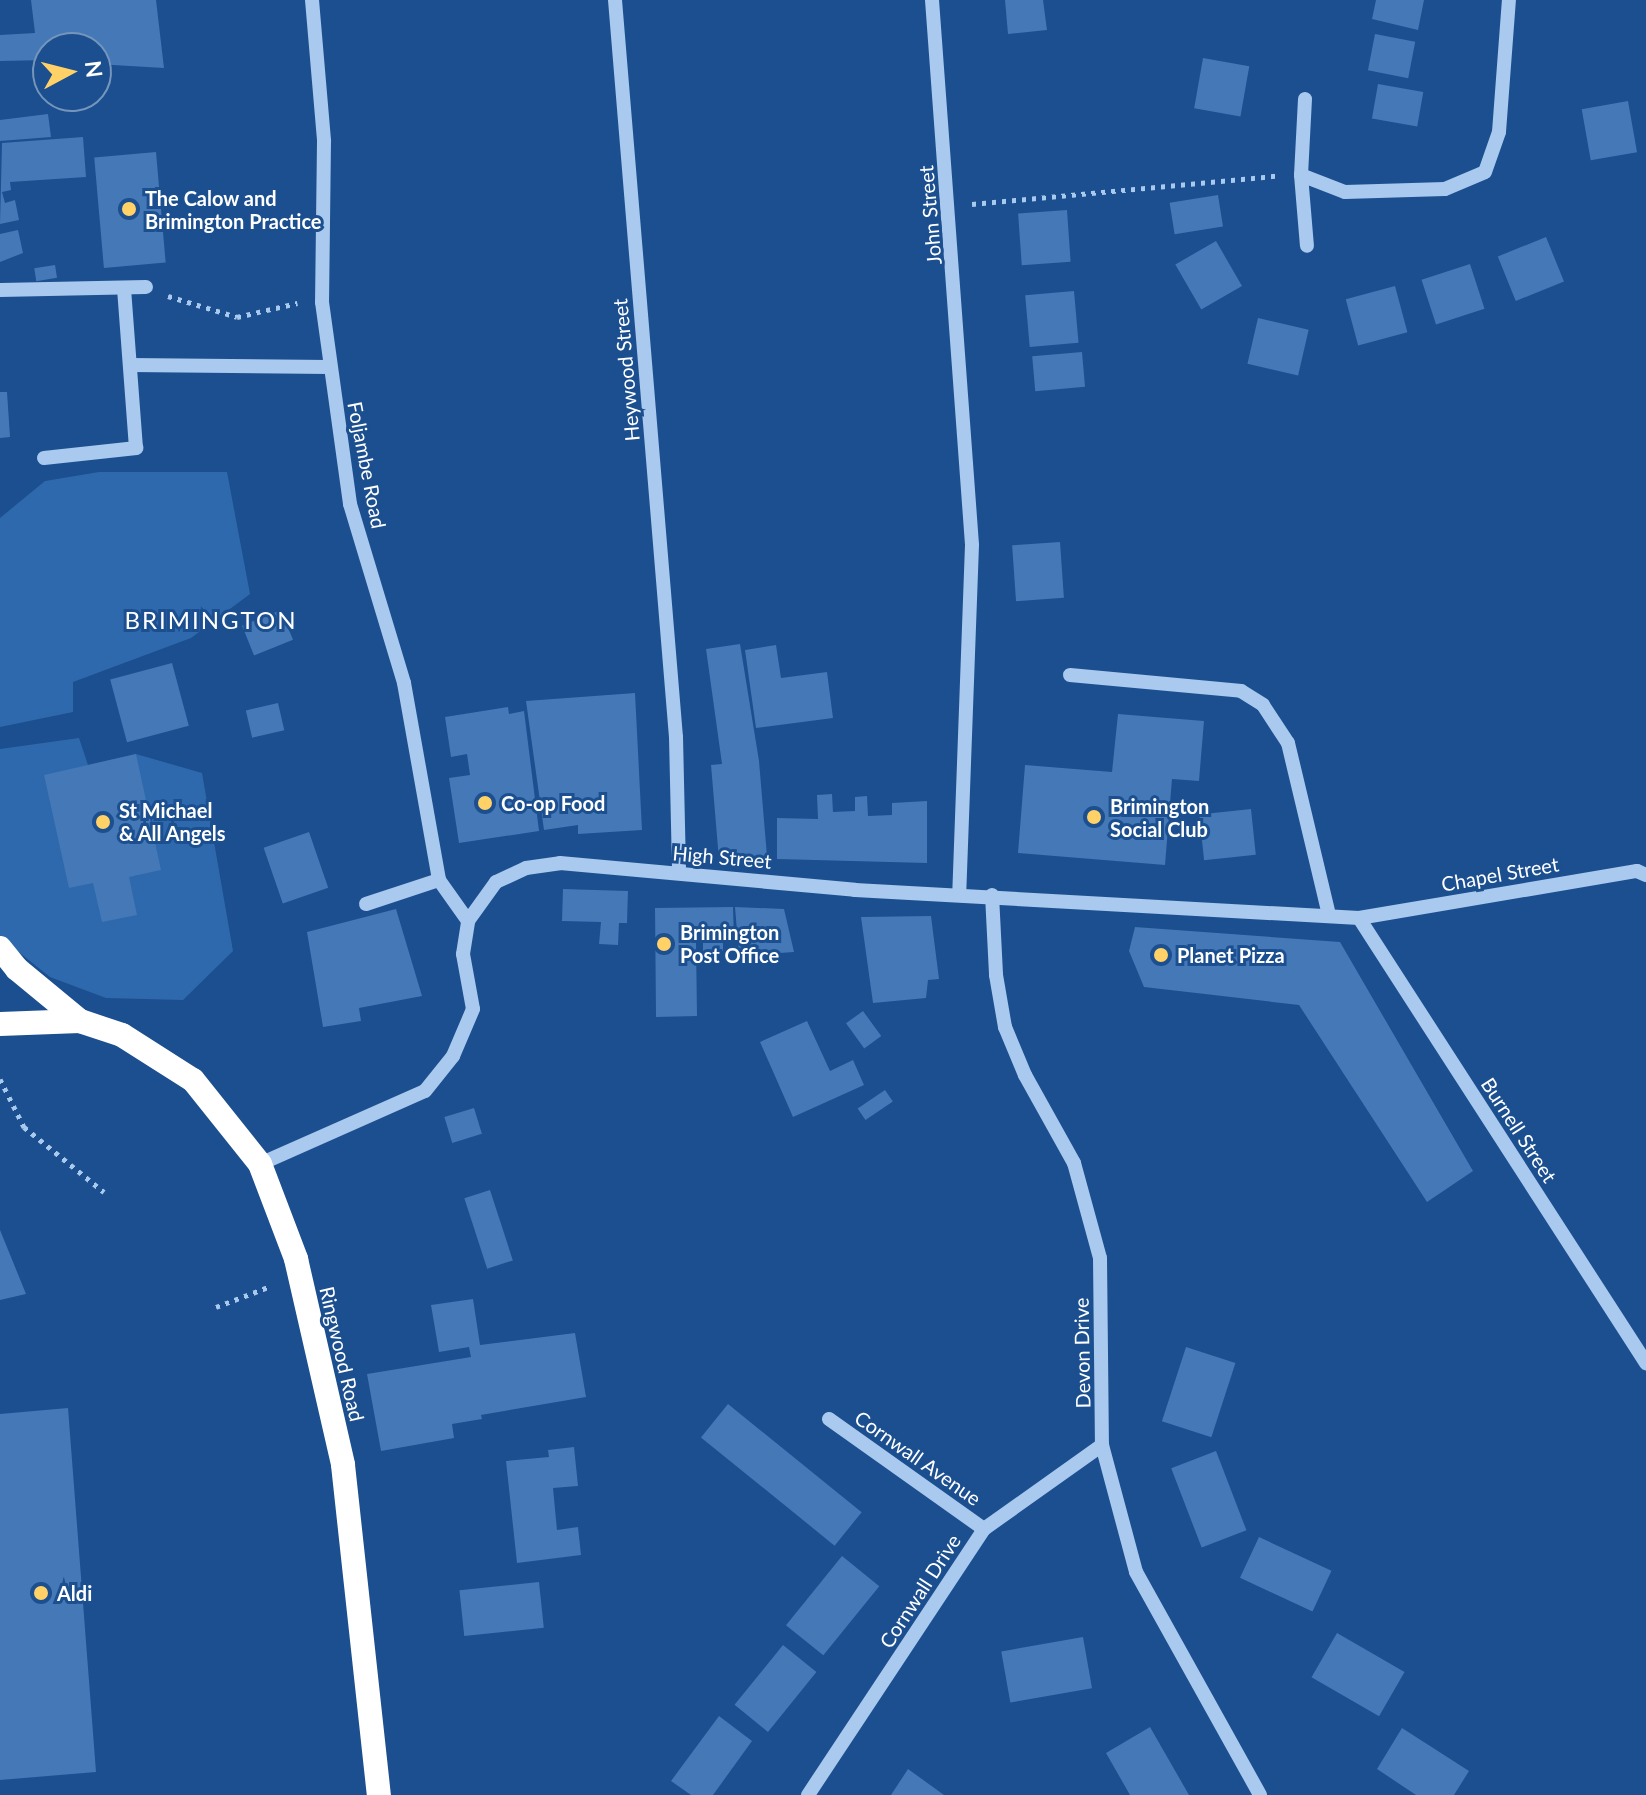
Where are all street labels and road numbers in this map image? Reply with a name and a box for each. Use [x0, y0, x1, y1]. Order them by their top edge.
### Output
street label: John Street [914, 164, 946, 266]
street label: Heywood Street [608, 298, 644, 442]
street label: Foljambe Road [343, 399, 391, 531]
street label: High Street [672, 841, 772, 873]
street label: Chapel Street [1439, 852, 1561, 896]
street label: Burnell Street [1476, 1073, 1562, 1187]
street label: Ringwood Road [315, 1284, 369, 1424]
street label: Devon Drive [1069, 1297, 1095, 1409]
street label: Cornwall Avenue [850, 1405, 986, 1511]
street label: Cornwall Drive [874, 1530, 966, 1652]

